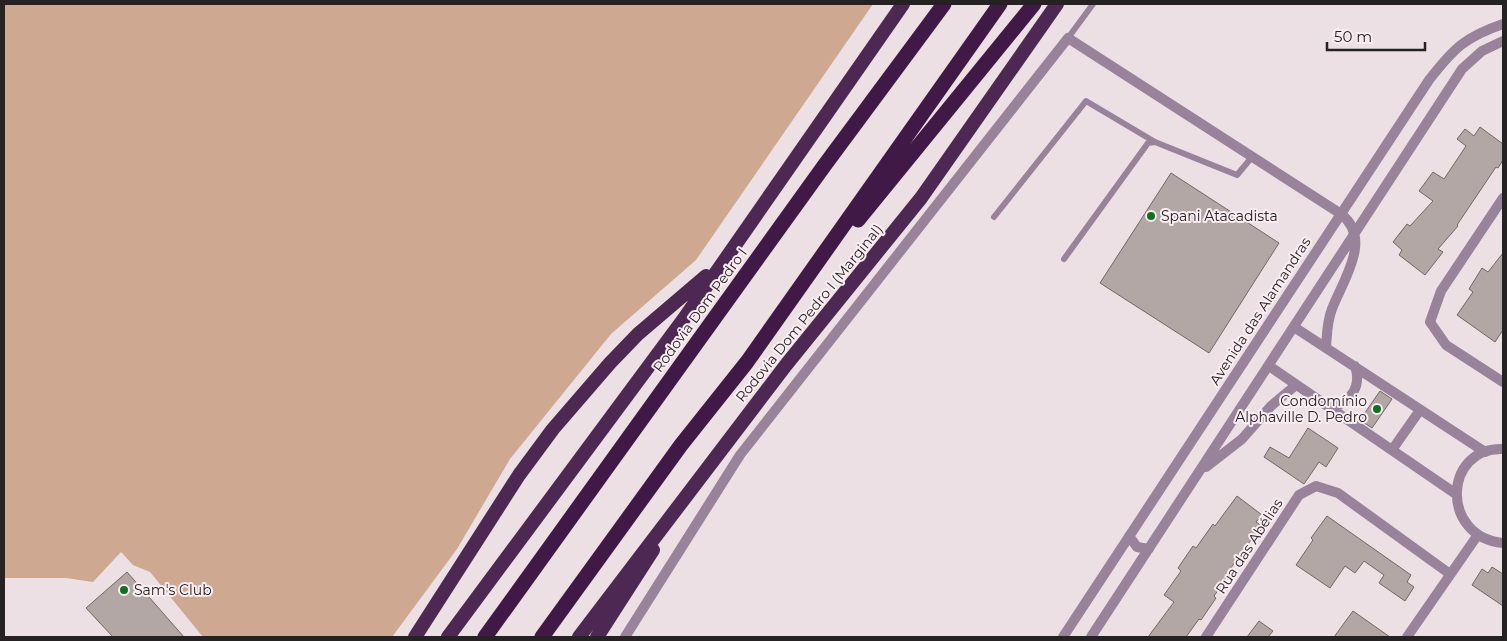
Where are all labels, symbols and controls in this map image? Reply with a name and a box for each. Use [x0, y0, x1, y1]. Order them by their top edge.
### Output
scale bar [1327, 20, 1424, 52]
text: 50 m [1334, 27, 1372, 46]
place label: Spani Atacadista [1161, 207, 1278, 225]
marker: Spani Atacadista [1145, 210, 1157, 222]
street label: Rodovia Dom Pedro I (Marginal) [732, 220, 886, 406]
street label: Avenida das Alamandras [1205, 234, 1315, 388]
street label: Rodovia Dom Pedro I [649, 244, 751, 376]
place label: Condomínio Alphaville D. Pedro [1235, 392, 1367, 426]
marker: Condomínio Alphaville D. Pedro [1371, 403, 1383, 415]
street label: Rua das Abélias [1211, 495, 1287, 597]
place label: Sam's Club [134, 581, 212, 599]
marker: Sam's Club [118, 584, 130, 596]

